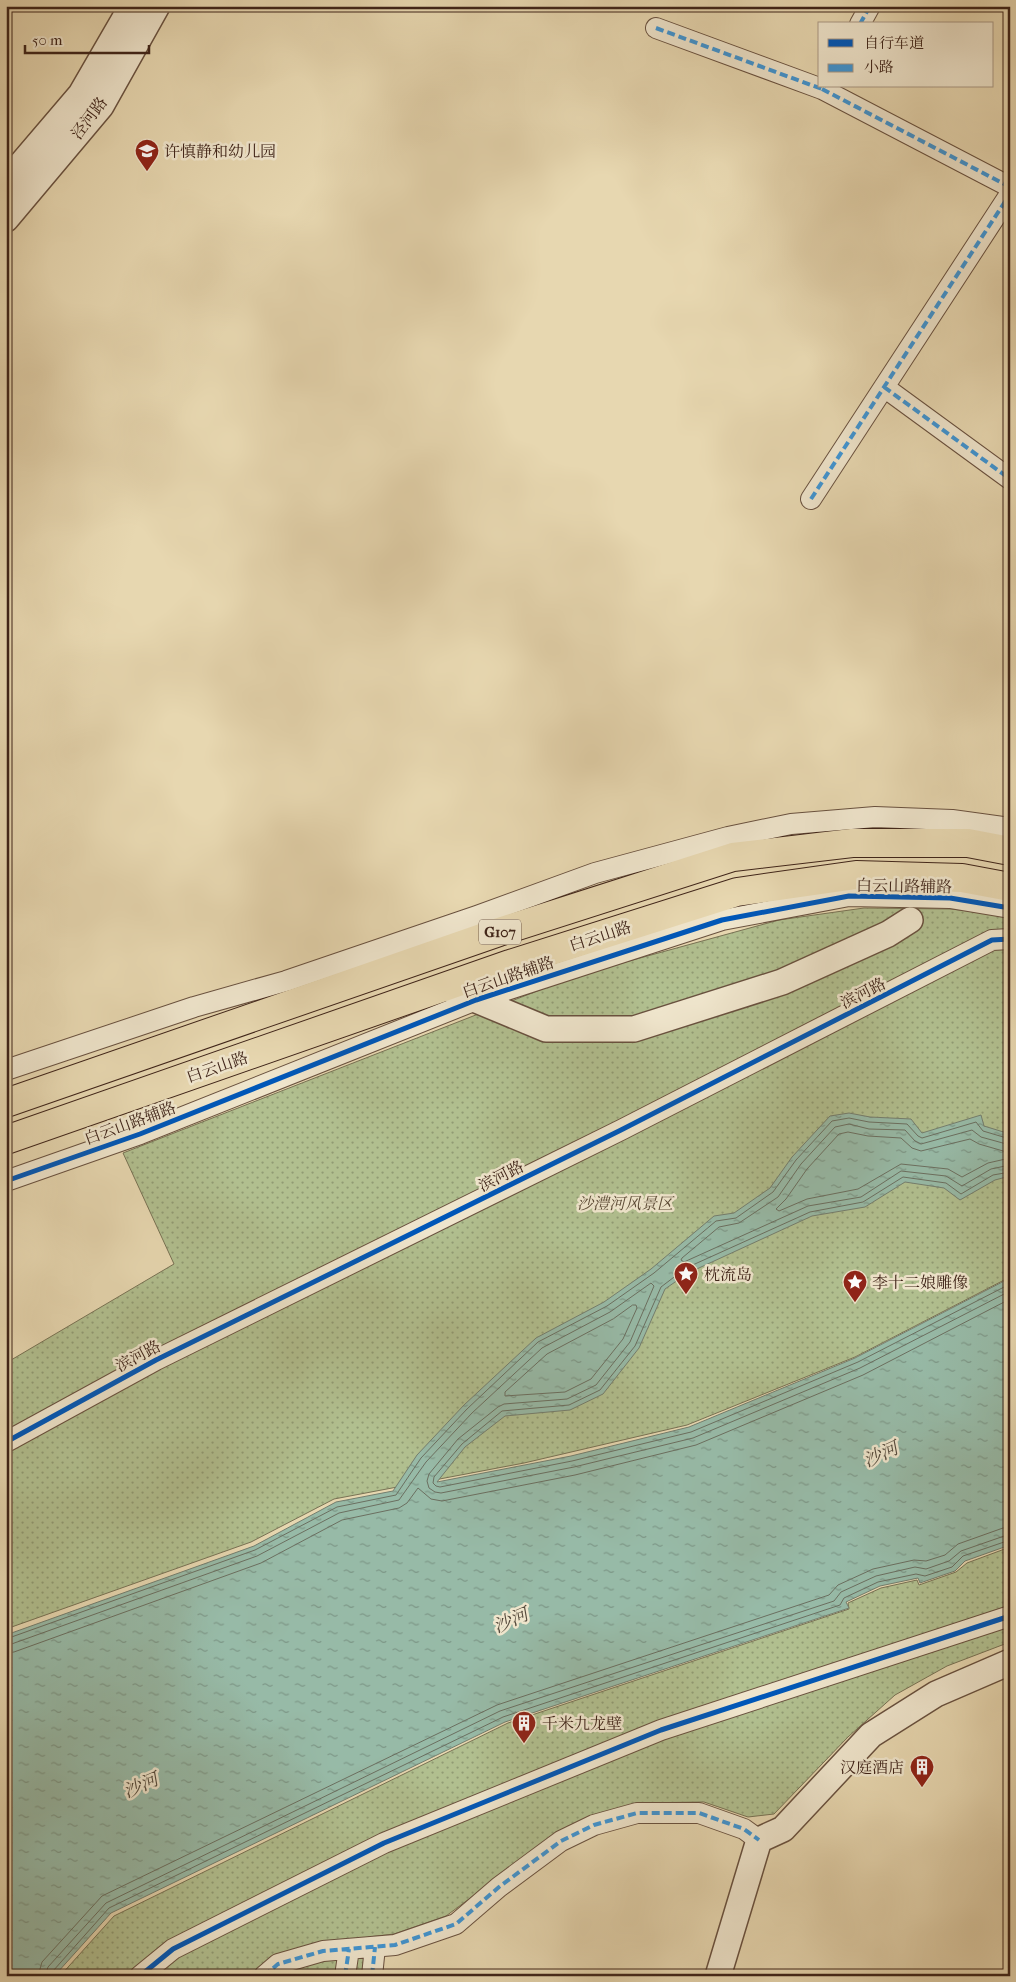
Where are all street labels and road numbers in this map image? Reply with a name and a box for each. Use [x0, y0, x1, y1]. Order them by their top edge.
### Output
street label: 泾河路 [67, 93, 111, 143]
street label: 白云山路辅路 [856, 876, 952, 896]
street label: 白云山路 [567, 917, 633, 955]
road number: G107 [479, 920, 521, 944]
street label: 白云山路辅路 [460, 952, 556, 1002]
street label: 滨河路 [837, 974, 889, 1012]
street label: 白云山路 [184, 1048, 250, 1086]
street label: 白云山路辅路 [82, 1098, 178, 1148]
street label: 滨河路 [475, 1157, 527, 1195]
street label: 滨河路 [112, 1336, 164, 1376]

